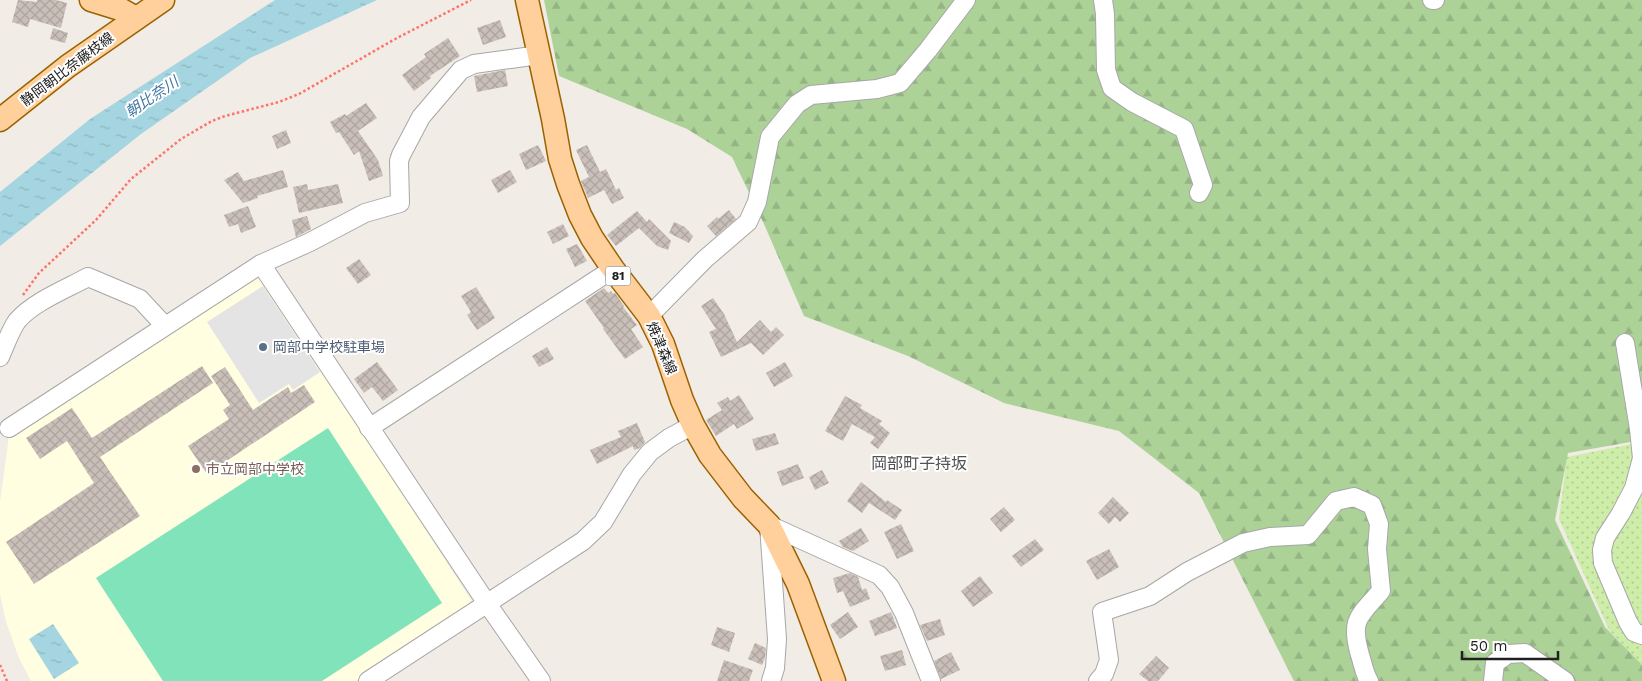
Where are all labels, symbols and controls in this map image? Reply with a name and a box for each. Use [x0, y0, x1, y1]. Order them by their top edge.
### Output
street label: 静岡朝比奈藤枝線 [17, 29, 117, 109]
water label: 朝比奈川 [122, 72, 184, 121]
road number: 81 [606, 266, 630, 286]
street label: 焼津森線 [644, 319, 680, 377]
place label: 岡部中学校駐車場 [273, 339, 385, 355]
marker: 岡部中学校駐車場 [257, 341, 269, 353]
district label: 岡部町子持坂 [871, 454, 967, 473]
place label: 市立岡部中学校 [206, 461, 304, 477]
marker: 市立岡部中学校 [190, 463, 202, 475]
scale bar [1462, 628, 1558, 660]
text: 50 m [1470, 637, 1507, 655]

